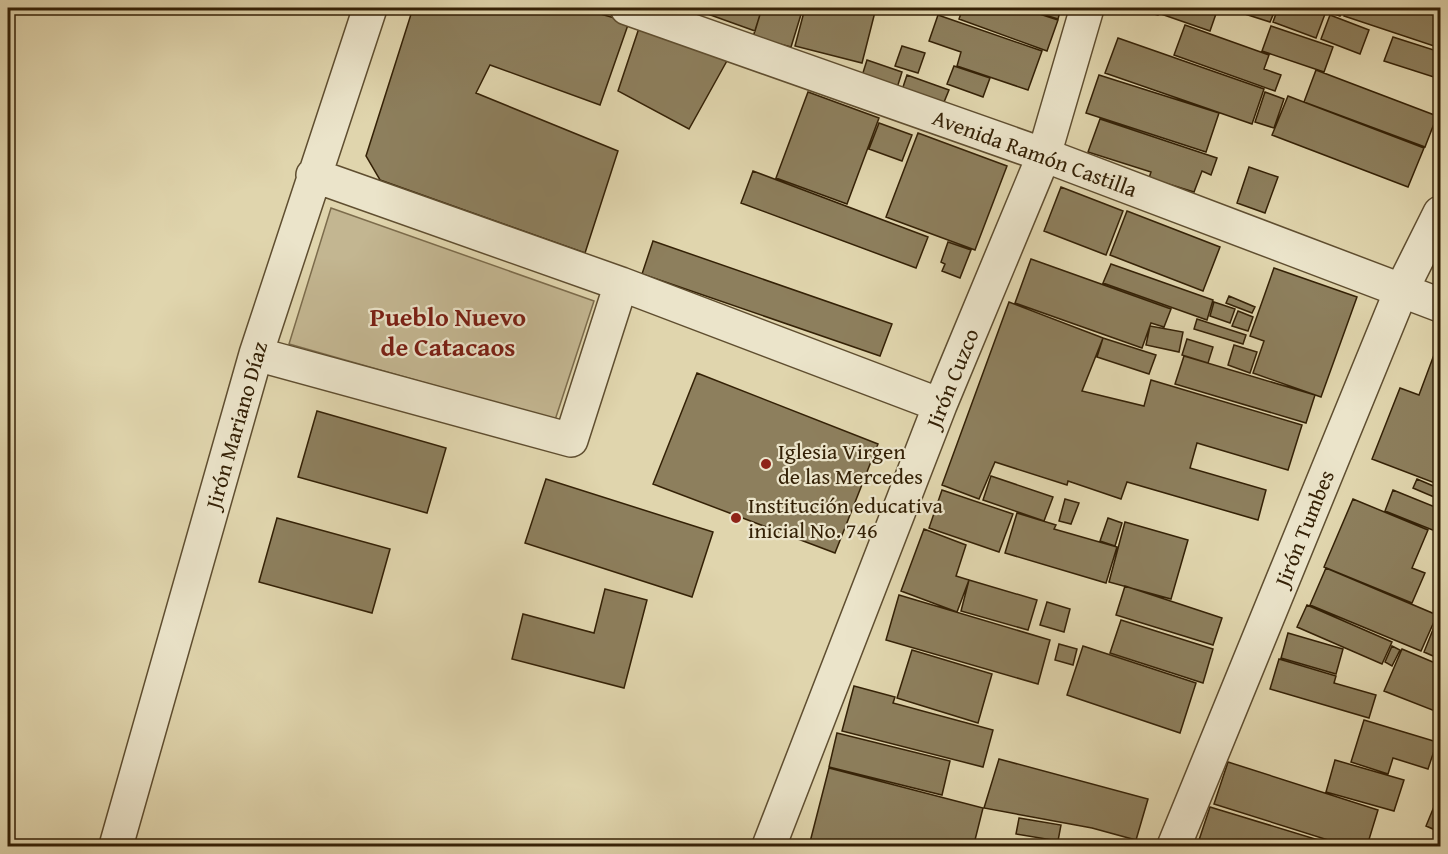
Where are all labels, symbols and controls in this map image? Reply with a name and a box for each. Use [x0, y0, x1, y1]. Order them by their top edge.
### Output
street label: Avenida Ramón Castilla [928, 101, 1142, 205]
district label: Pueblo Nuevo de Catacaos [370, 297, 526, 366]
street label: Jirón Cuzco [916, 323, 987, 435]
street label: Jirón Mariano Díaz [196, 337, 275, 515]
place label: Iglesia Virgen de las Mercedes [778, 435, 923, 492]
marker: Iglesia Virgen de las Mercedes [759, 457, 773, 471]
street label: Jirón Tumbes [1265, 465, 1342, 594]
place label: Institución educativa inicial No. 746 [748, 489, 943, 546]
marker: Institución educativa inicial No. 746 [729, 511, 743, 525]

